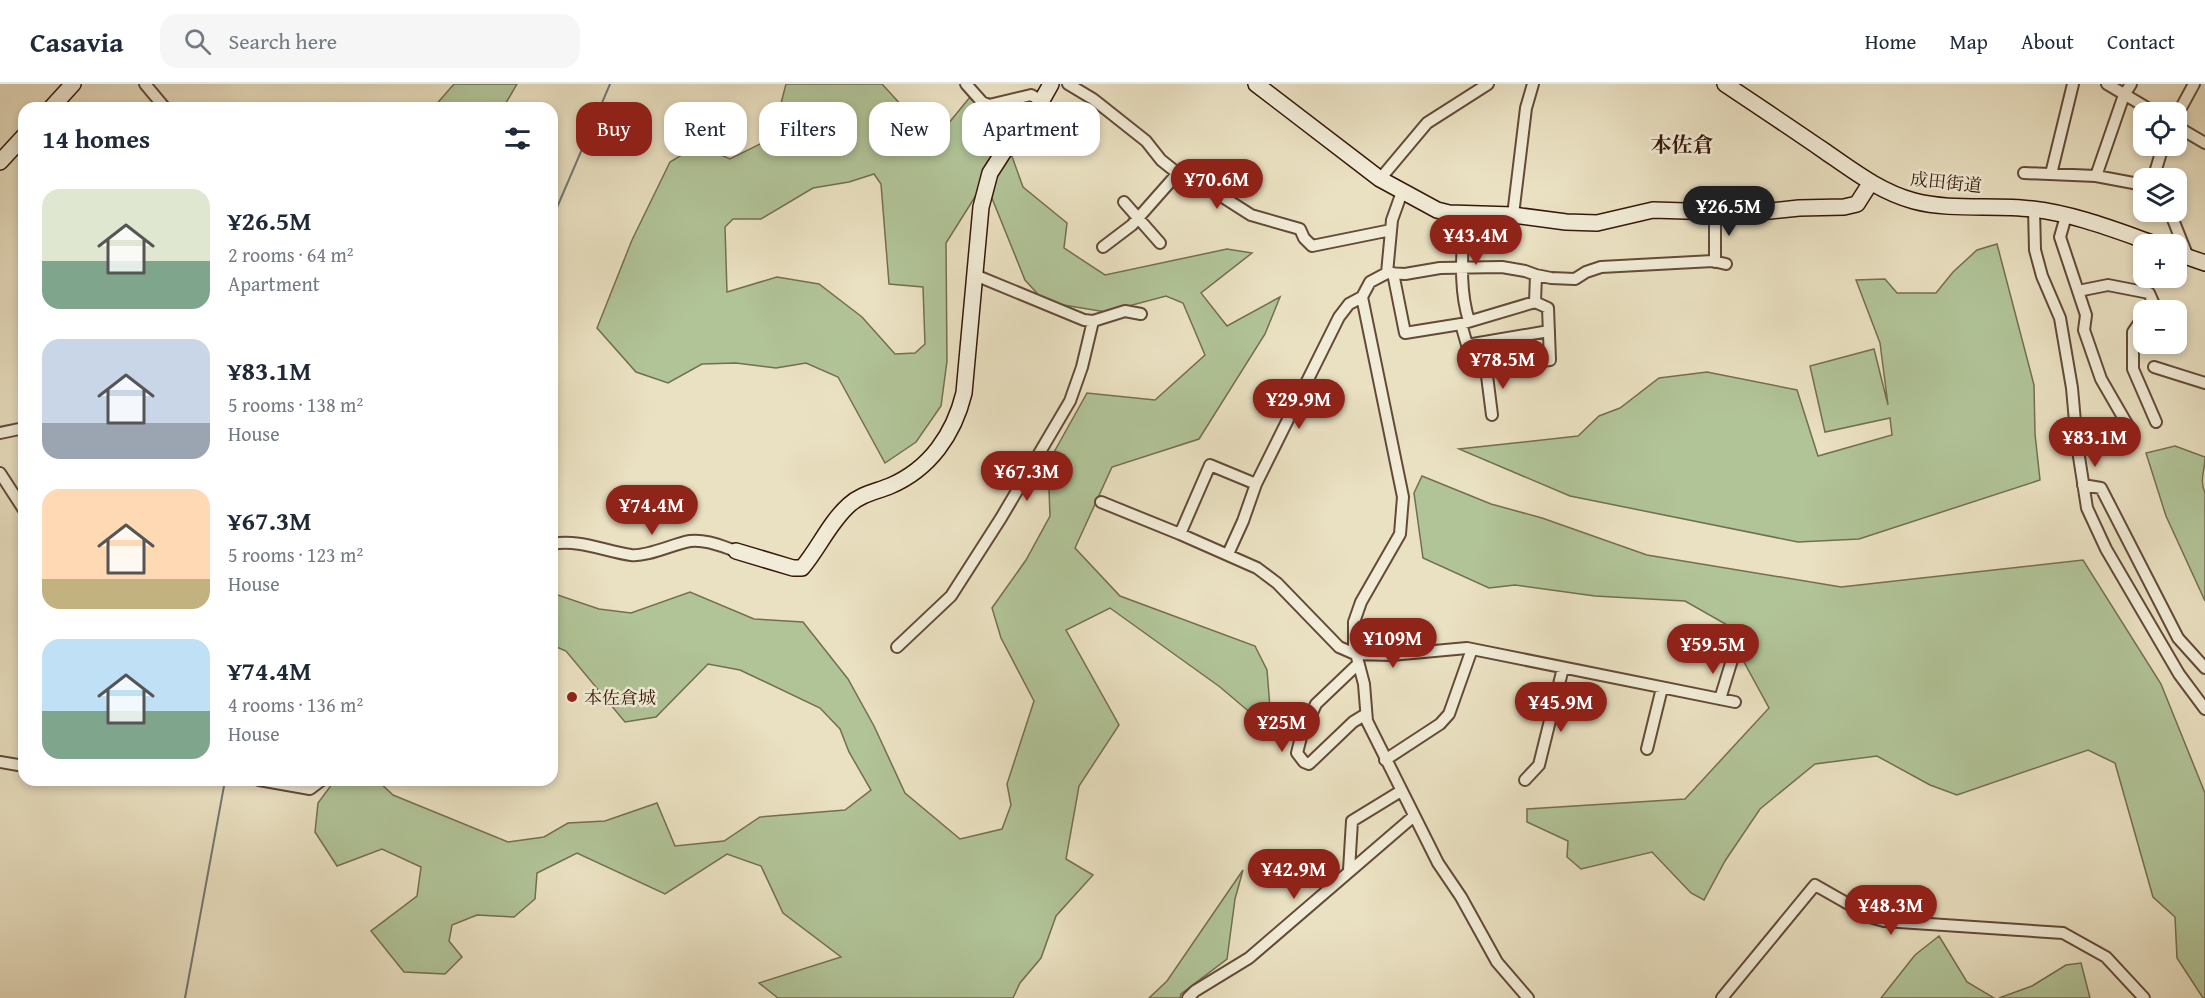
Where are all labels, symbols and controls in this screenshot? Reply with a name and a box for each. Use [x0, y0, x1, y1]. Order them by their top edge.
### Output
search box [160, 14, 580, 68]
text: Casavia [30, 21, 124, 62]
icon: search [181, 25, 214, 58]
text: Search here [229, 25, 337, 57]
text: Home [1865, 26, 1916, 57]
text: Map [1949, 26, 1988, 57]
text: About [2021, 26, 2074, 57]
text: Contact [2107, 26, 2175, 57]
chip: Buy [576, 102, 652, 156]
chip: Rent [664, 102, 747, 156]
chip: Filters [759, 102, 857, 156]
chip: New [869, 102, 950, 156]
chip: Apartment [962, 102, 1100, 156]
map controls [2133, 102, 2187, 354]
button: locate [2133, 102, 2187, 156]
text: 14 homes [42, 119, 150, 158]
icon: filters [501, 122, 534, 155]
district label: 本佐倉 [1651, 129, 1714, 160]
pin: ¥70.6M [1168, 159, 1266, 210]
text: ¥70.6M [1185, 164, 1249, 193]
street label: 成田街道 [1909, 165, 1983, 199]
button: layers [2133, 168, 2187, 222]
pin: ¥26.5M [1680, 186, 1778, 237]
text: ¥26.5M [1697, 191, 1761, 220]
text: ¥26.5M [228, 201, 312, 240]
icon: home [90, 213, 162, 285]
pin: ¥43.4M [1427, 215, 1525, 266]
text: ¥43.4M [1444, 220, 1508, 249]
button: + [2133, 234, 2187, 288]
text: 2 rooms · 64 m² [228, 240, 354, 269]
text: Apartment [228, 269, 320, 298]
button: − [2133, 300, 2187, 354]
pin: ¥78.5M [1454, 339, 1552, 390]
text: ¥78.5M [1471, 344, 1535, 373]
text: ¥83.1M [228, 351, 312, 390]
icon: home [90, 363, 162, 435]
pin: ¥29.9M [1250, 379, 1348, 430]
text: ¥29.9M [1267, 384, 1331, 413]
text: 5 rooms · 138 m² [228, 390, 363, 419]
pin: ¥83.1M [2046, 417, 2144, 468]
text: House [228, 419, 280, 448]
text: ¥83.1M [2063, 422, 2127, 451]
pin: ¥67.3M [978, 451, 1076, 502]
text: ¥67.3M [995, 456, 1059, 485]
pin: ¥74.4M [603, 485, 701, 536]
text: ¥74.4M [620, 490, 684, 519]
text: ¥67.3M [228, 501, 312, 540]
icon: home [90, 513, 162, 585]
text: 5 rooms · 123 m² [228, 540, 363, 569]
text: House [228, 569, 280, 598]
pin: ¥109M [1351, 618, 1435, 669]
text: ¥109M [1364, 623, 1422, 652]
pin: ¥59.5M [1664, 624, 1762, 675]
text: ¥59.5M [1681, 629, 1745, 658]
text: ¥74.4M [228, 651, 312, 690]
icon: home [90, 663, 162, 735]
pin: ¥45.9M [1512, 682, 1610, 733]
place label: 本佐倉城 [584, 684, 656, 711]
text: ¥45.9M [1529, 687, 1593, 716]
text: 4 rooms · 136 m² [228, 690, 363, 719]
marker: 本佐倉城 [565, 690, 579, 704]
pin: ¥25M [1246, 702, 1318, 753]
text: ¥25M [1258, 707, 1306, 736]
text: House [228, 719, 280, 748]
pin: ¥42.9M [1245, 849, 1343, 900]
text: ¥42.9M [1262, 854, 1326, 883]
pin: ¥48.3M [1842, 885, 1940, 936]
text: ¥48.3M [1859, 890, 1923, 919]

